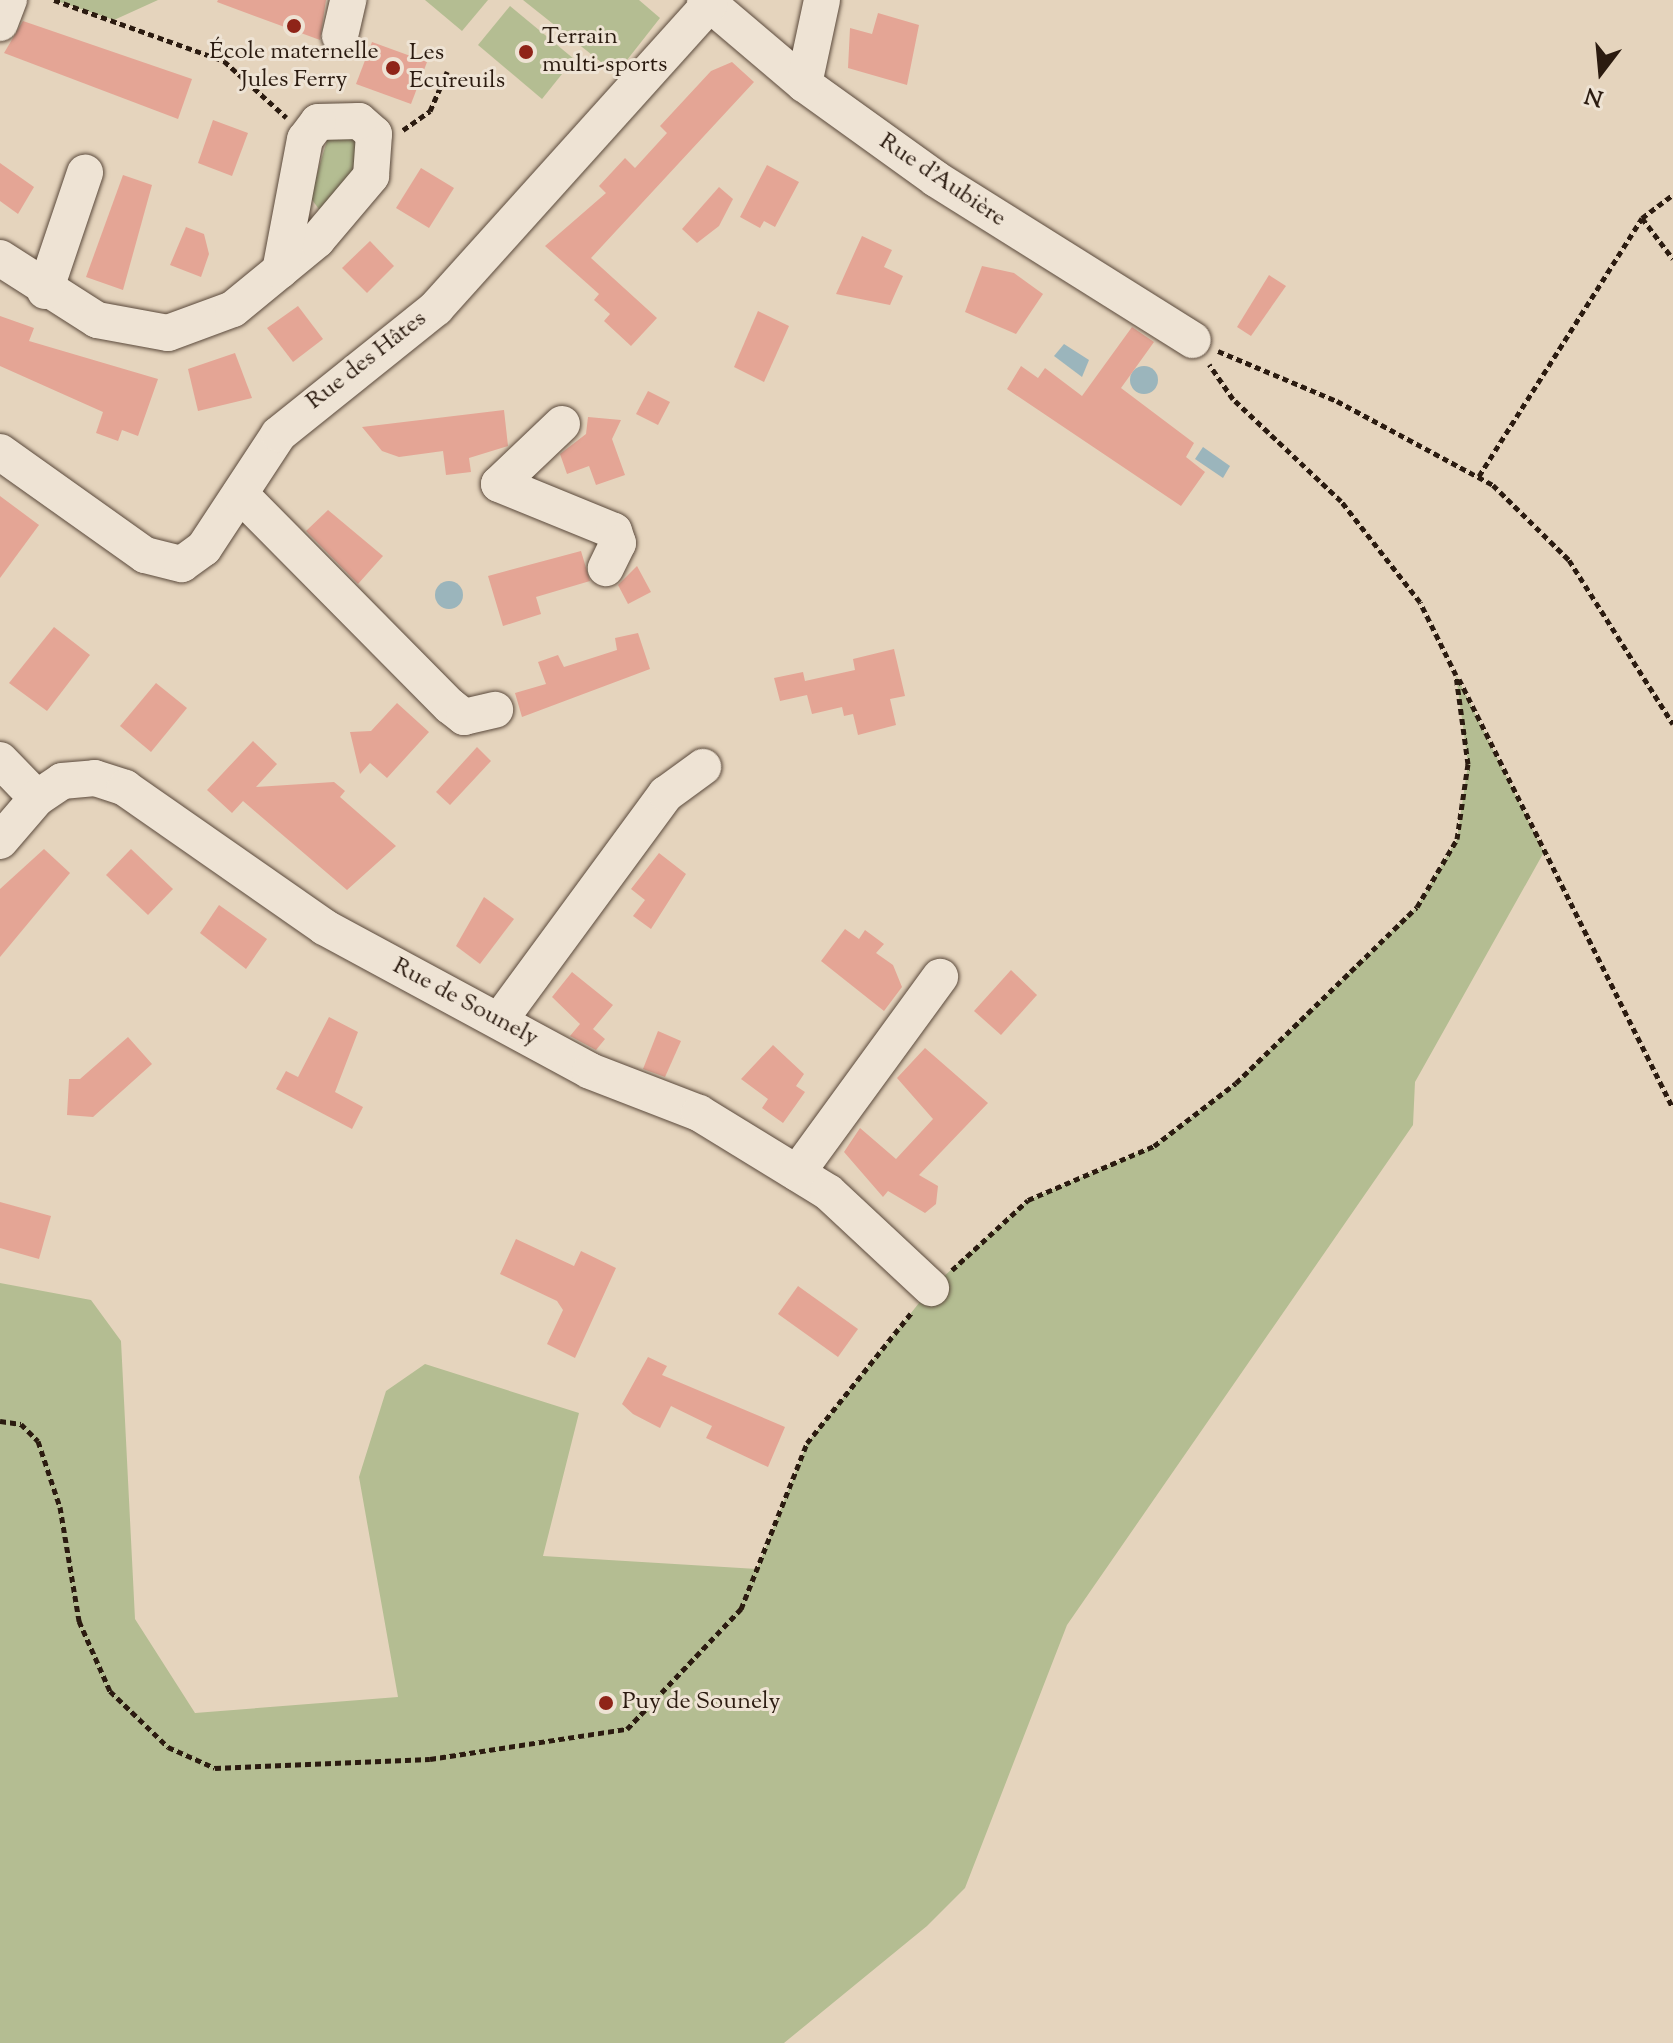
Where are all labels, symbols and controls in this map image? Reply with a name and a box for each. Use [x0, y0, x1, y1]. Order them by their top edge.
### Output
marker: École maternelle Jules Ferry [285, 17, 303, 35]
place label: Terrain multi-sports [542, 24, 667, 80]
north arrow [1561, 32, 1641, 112]
place label: École maternelle Jules Ferry [209, 39, 379, 95]
place label: Les Ecureuils [409, 40, 505, 96]
marker: Terrain multi-sports [517, 43, 535, 61]
marker: Les Ecureuils [384, 59, 402, 77]
text: N [1582, 77, 1607, 113]
street label: Rue d'Aubière [873, 128, 1011, 234]
street label: Rue des Hâtes [301, 305, 433, 417]
street label: Rue de Sounely [387, 953, 543, 1053]
place label: Puy de Sounely [622, 1689, 780, 1717]
marker: Puy de Sounely [597, 1694, 615, 1712]

